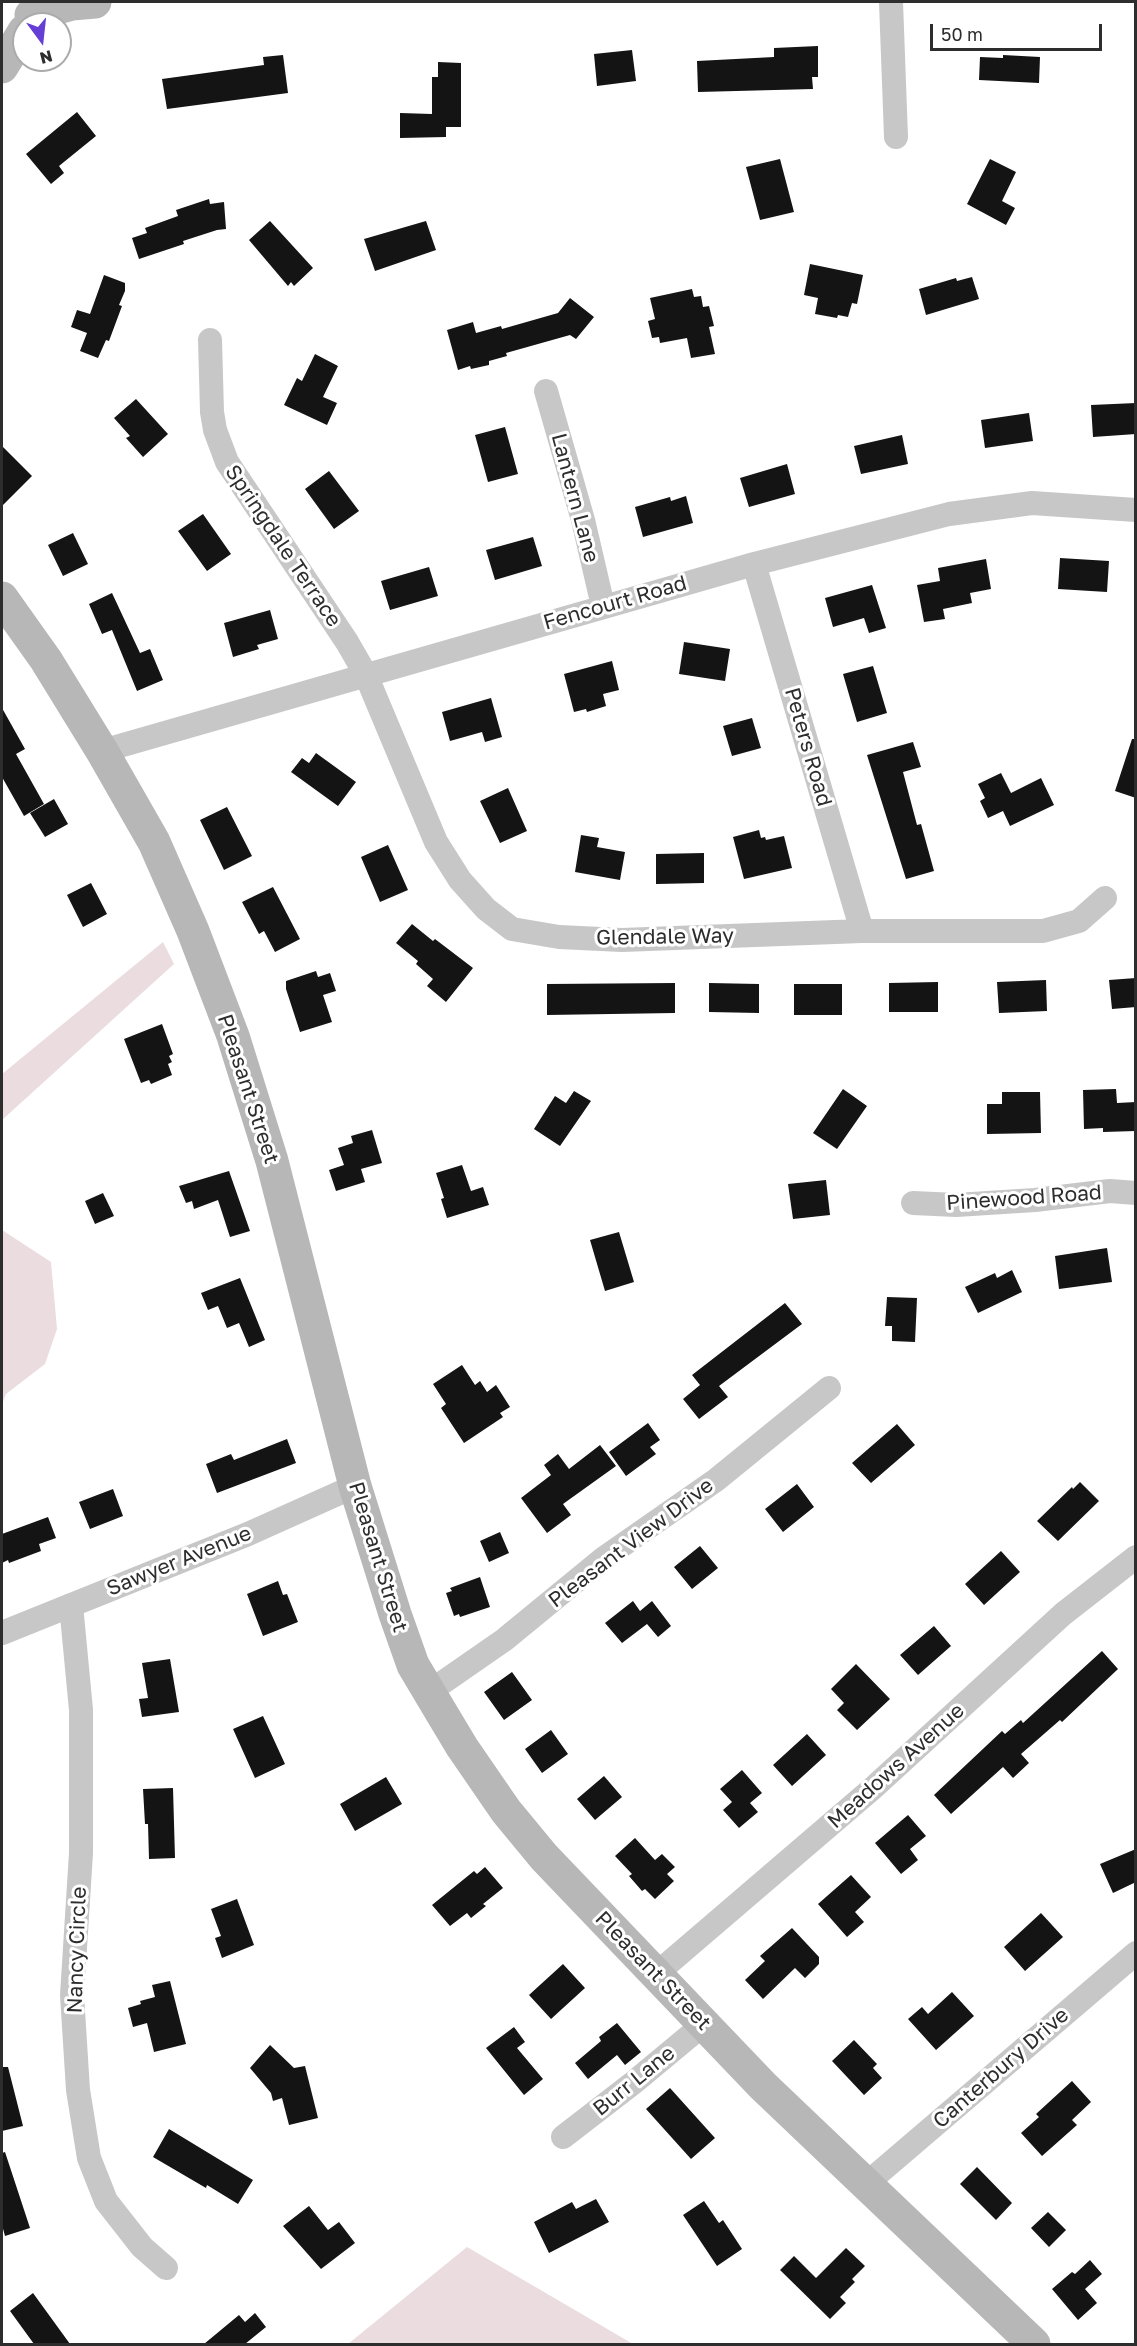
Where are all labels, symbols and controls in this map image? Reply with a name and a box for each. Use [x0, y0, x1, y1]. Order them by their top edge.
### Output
north arrow [12, 12, 72, 72]
scale bar [933, 12, 1106, 50]
text: 50 m [941, 23, 983, 45]
text: N [38, 46, 55, 69]
street label: Lantern Lane [546, 431, 604, 565]
street label: Springdale Terrace [220, 460, 346, 632]
street label: Fencourt Road [540, 571, 690, 635]
street label: Peters Road [779, 685, 837, 809]
street label: Glendale Way [596, 923, 734, 951]
street label: Pleasant Street [212, 1011, 284, 1167]
street label: Pinewood Road [945, 1180, 1103, 1216]
street label: Pleasant View Drive [544, 1473, 718, 1613]
street label: Pleasant Street [343, 1479, 413, 1635]
street label: Sawyer Avenue [103, 1521, 255, 1601]
street label: Meadows Avenue [823, 1698, 969, 1834]
street label: Nancy Circle [62, 1886, 92, 2014]
street label: Pleasant Street [590, 1906, 716, 2036]
street label: Canterbury Drive [928, 2002, 1074, 2134]
street label: Burr Lane [588, 2041, 680, 2121]

